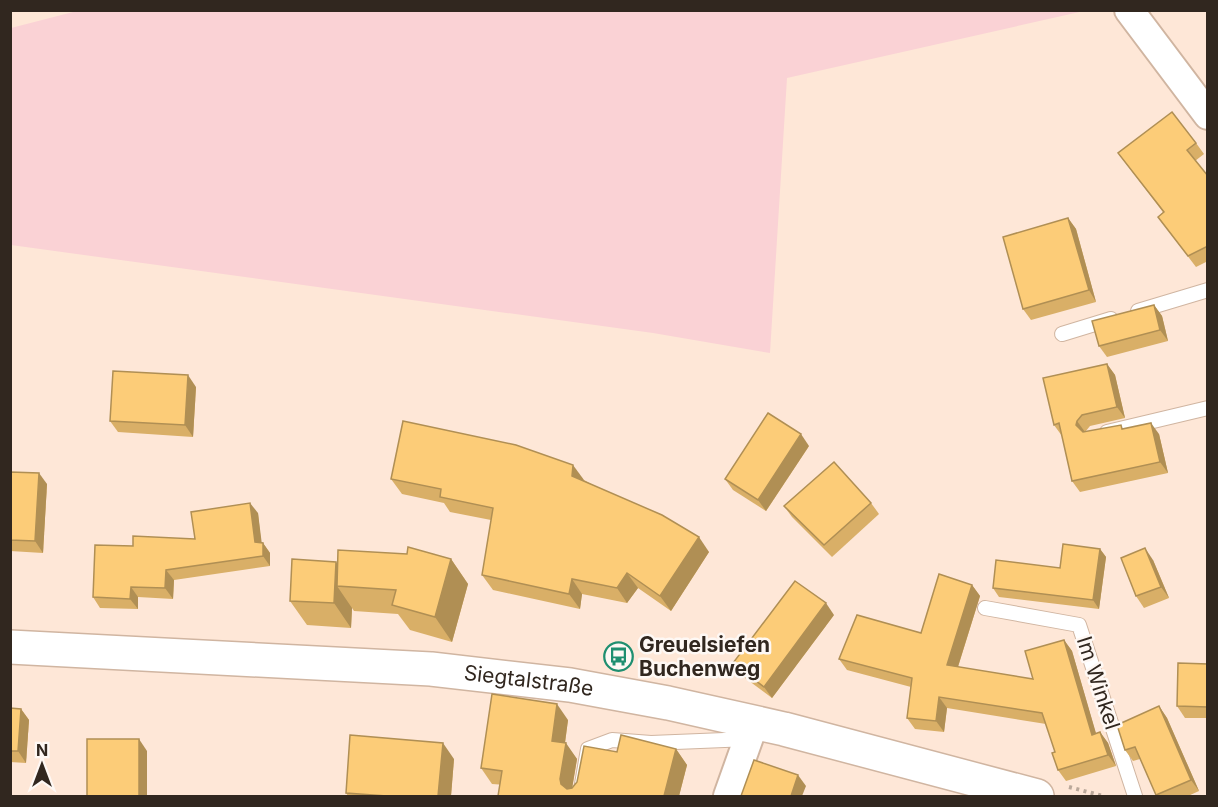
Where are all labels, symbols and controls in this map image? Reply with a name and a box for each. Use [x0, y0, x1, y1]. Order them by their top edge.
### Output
place label: Greuelsiefen Buchenweg [639, 632, 770, 681]
street label: Im Winkel [1072, 633, 1125, 733]
bus stop icon: Greuelsiefen Buchenweg [602, 641, 634, 673]
street label: Siegtalstraße [463, 660, 596, 701]
north arrow [12, 735, 72, 795]
text: N [36, 740, 48, 760]

